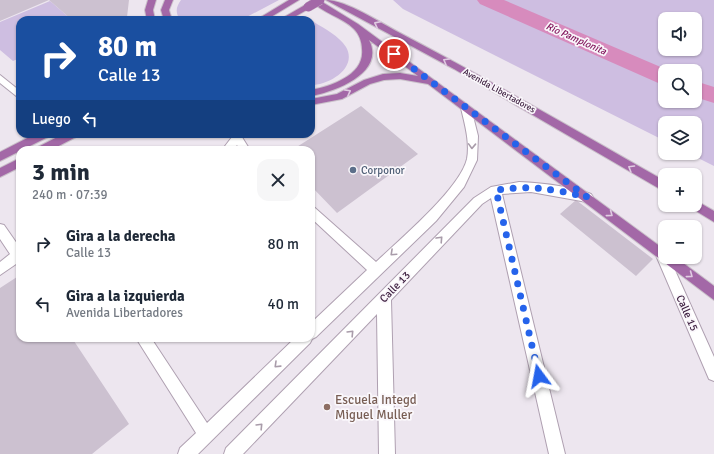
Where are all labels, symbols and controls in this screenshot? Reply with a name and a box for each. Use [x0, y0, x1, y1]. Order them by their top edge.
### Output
map controls [658, 12, 702, 264]
button: sound [658, 12, 702, 56]
water label: Río Pamplonita [544, 20, 609, 58]
one-way arrow [373, 21, 381, 28]
text: 80 m [98, 30, 157, 64]
icon: right [32, 32, 84, 84]
pin [377, 37, 411, 71]
icon: arrive [383, 43, 405, 65]
one-way arrow [443, 59, 450, 66]
text: Calle 13 [98, 64, 160, 86]
button: search [658, 64, 702, 108]
street label: Avenida Libertadores [461, 67, 537, 115]
one-way arrow [344, 89, 351, 97]
icon: left [79, 108, 101, 130]
text: Luego [32, 110, 71, 128]
button: layers [658, 116, 702, 160]
one-way arrow [468, 143, 477, 149]
text: 3 min [32, 157, 90, 187]
button: close [257, 159, 299, 201]
place label: Corponor [361, 164, 405, 177]
marker: Corponor [348, 165, 358, 175]
one-way arrow [628, 165, 635, 172]
button: + [658, 168, 702, 212]
text: 240 m · 07:39 [32, 187, 108, 203]
one-way arrow [605, 210, 612, 217]
button: − [658, 220, 702, 264]
text: Gira a la derecha [66, 227, 176, 245]
icon: right [32, 233, 54, 255]
text: 80 m [268, 235, 299, 253]
one-way arrow [436, 237, 443, 244]
text: Calle 13 [66, 245, 111, 261]
one-way arrow [390, 248, 397, 255]
street label: Calle 13 [377, 269, 413, 305]
one-way arrow [685, 271, 692, 278]
text: Gira a la izquierda [66, 287, 185, 305]
icon: left [32, 293, 54, 315]
street label: Calle 15 [673, 293, 701, 333]
text: 40 m [268, 295, 299, 313]
text: Avenida Libertadores [66, 305, 183, 321]
one-way arrow [346, 330, 353, 338]
position arrow [518, 355, 560, 397]
one-way arrow [274, 360, 282, 368]
place label: Escuela Integd Miguel Muller [335, 392, 417, 423]
marker: Escuela Integd Miguel Muller [322, 402, 332, 412]
one-way arrow [255, 423, 262, 431]

